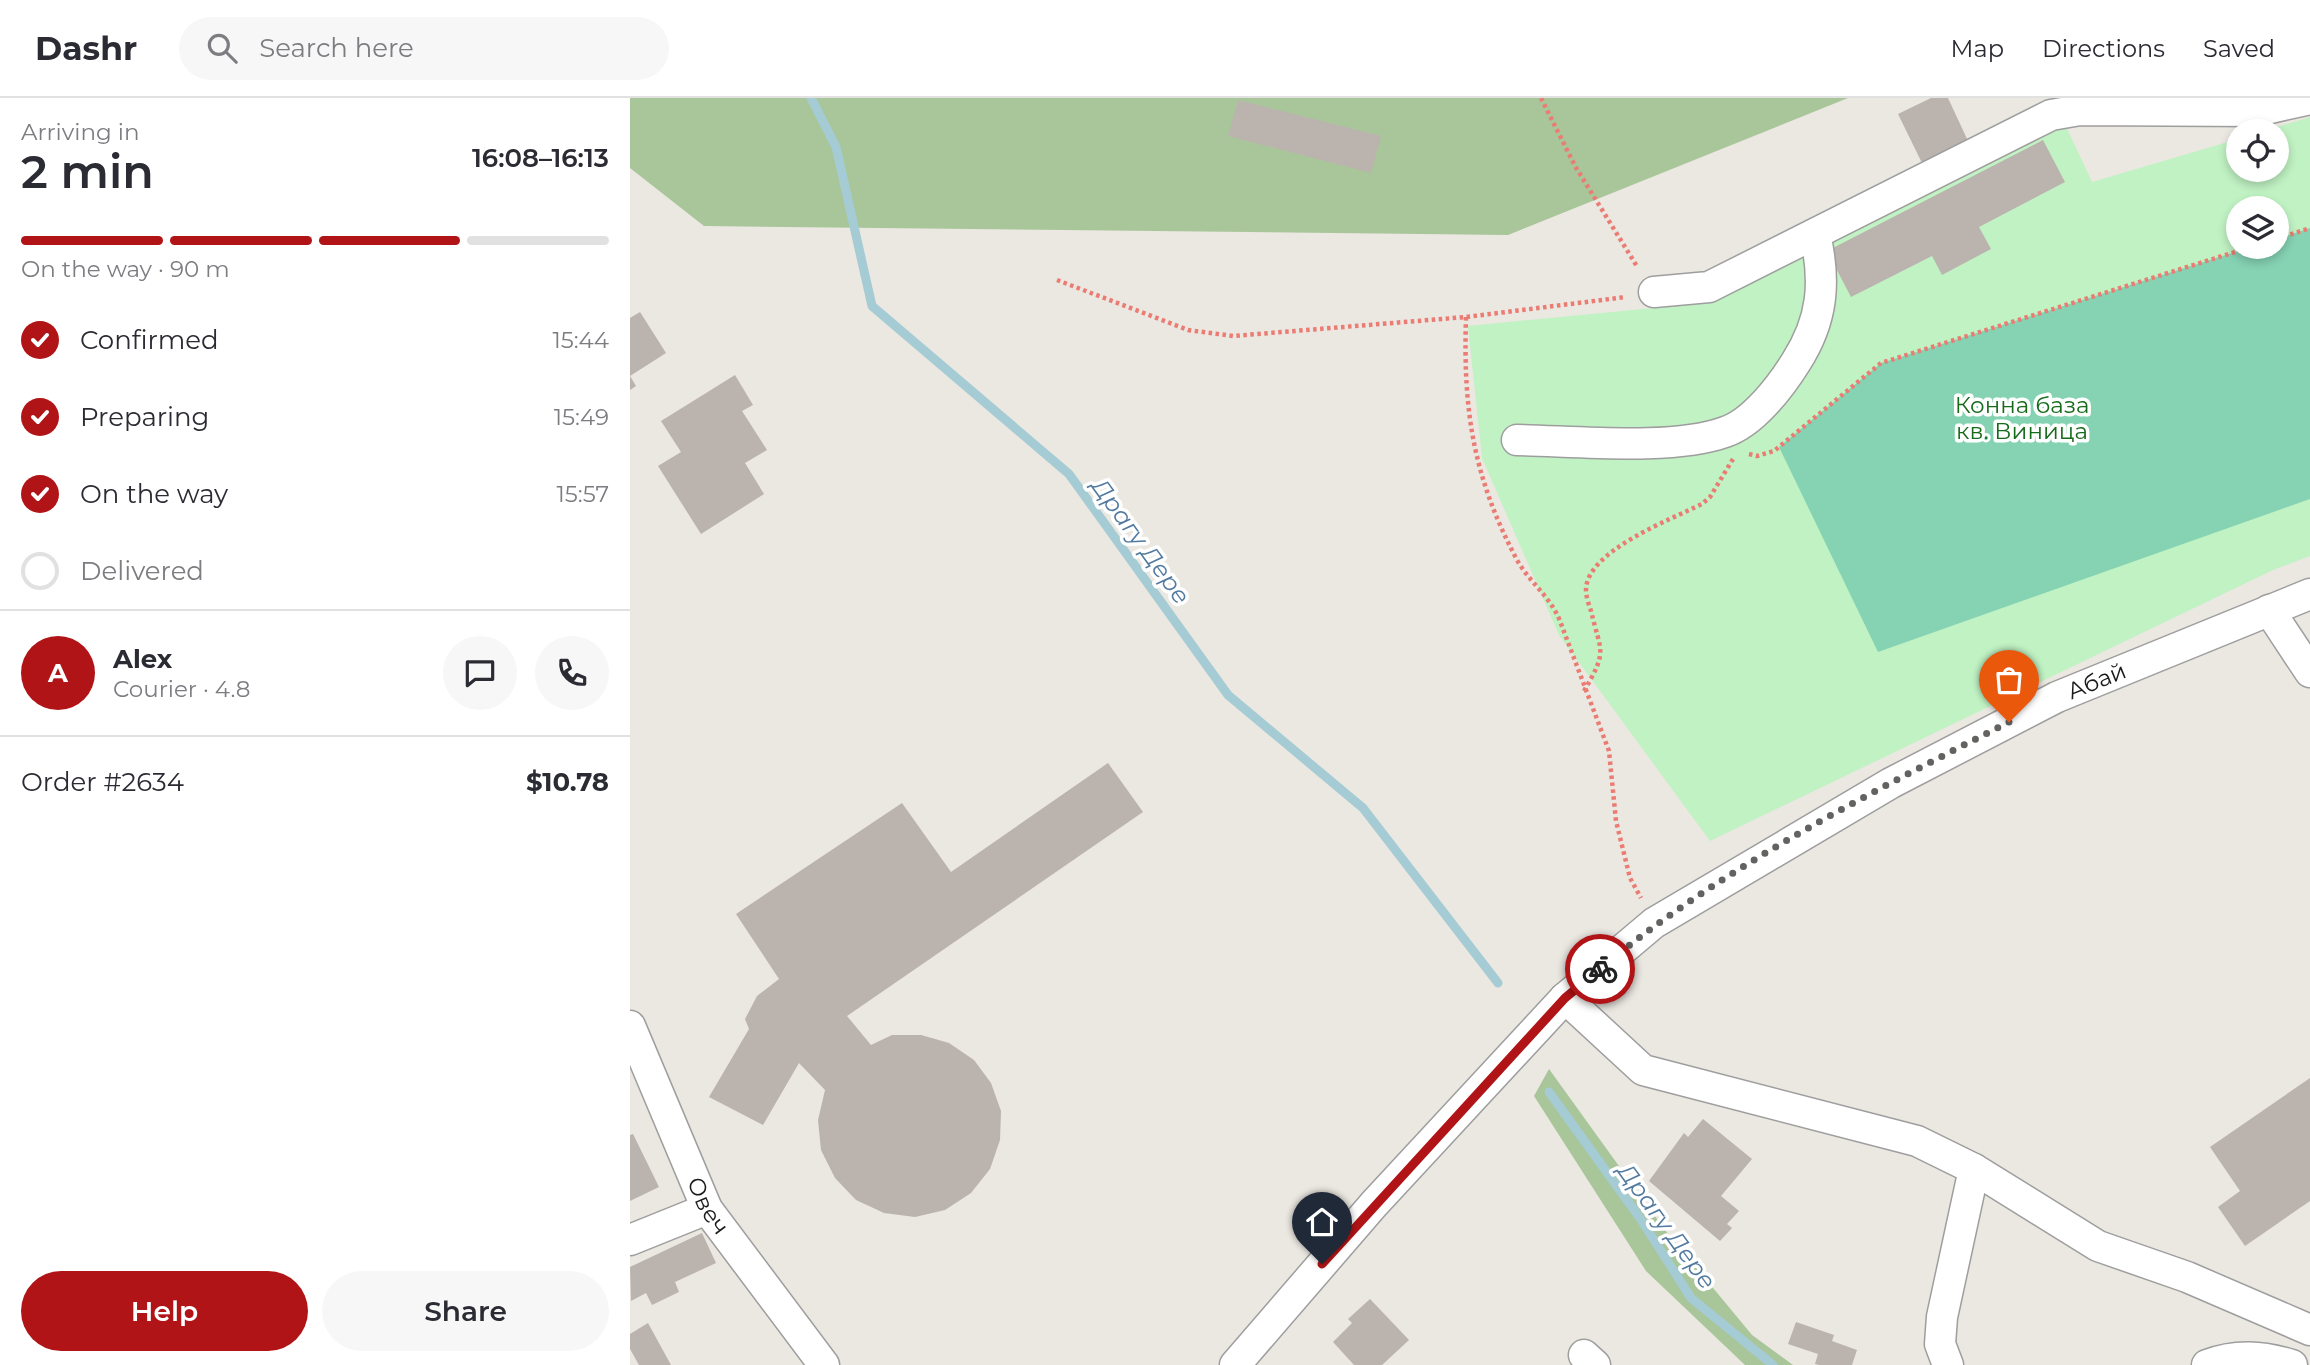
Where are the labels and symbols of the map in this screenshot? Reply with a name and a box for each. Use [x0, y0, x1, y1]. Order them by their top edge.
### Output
park label: Конна база кв. Виница [1955, 391, 2089, 445]
water label: Драгу Дере [1084, 471, 1196, 610]
pin [1979, 650, 2039, 722]
street label: Абай [2063, 656, 2130, 705]
courier [1565, 934, 1635, 1004]
water label: Драгу Дере [1610, 1156, 1722, 1295]
street label: Овеч [681, 1173, 735, 1240]
pin [1292, 1192, 1352, 1264]

